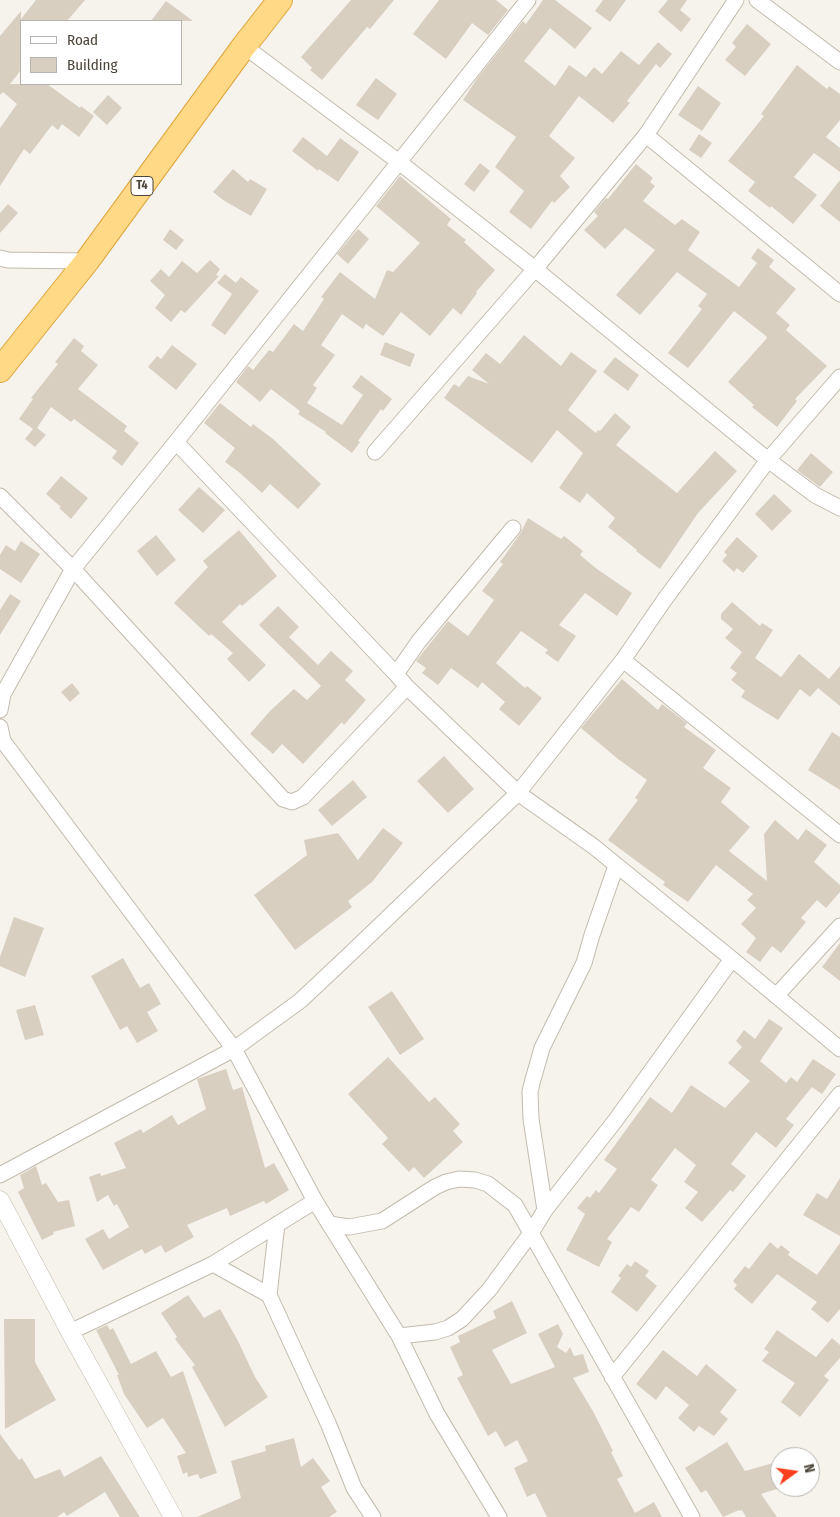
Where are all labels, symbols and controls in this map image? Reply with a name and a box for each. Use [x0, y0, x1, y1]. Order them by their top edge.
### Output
legend [20, 20, 182, 85]
text: Road [67, 31, 98, 49]
text: Building [67, 56, 118, 74]
road number: T4 [131, 177, 153, 196]
north arrow [770, 1447, 820, 1497]
text: N [800, 1462, 818, 1475]

